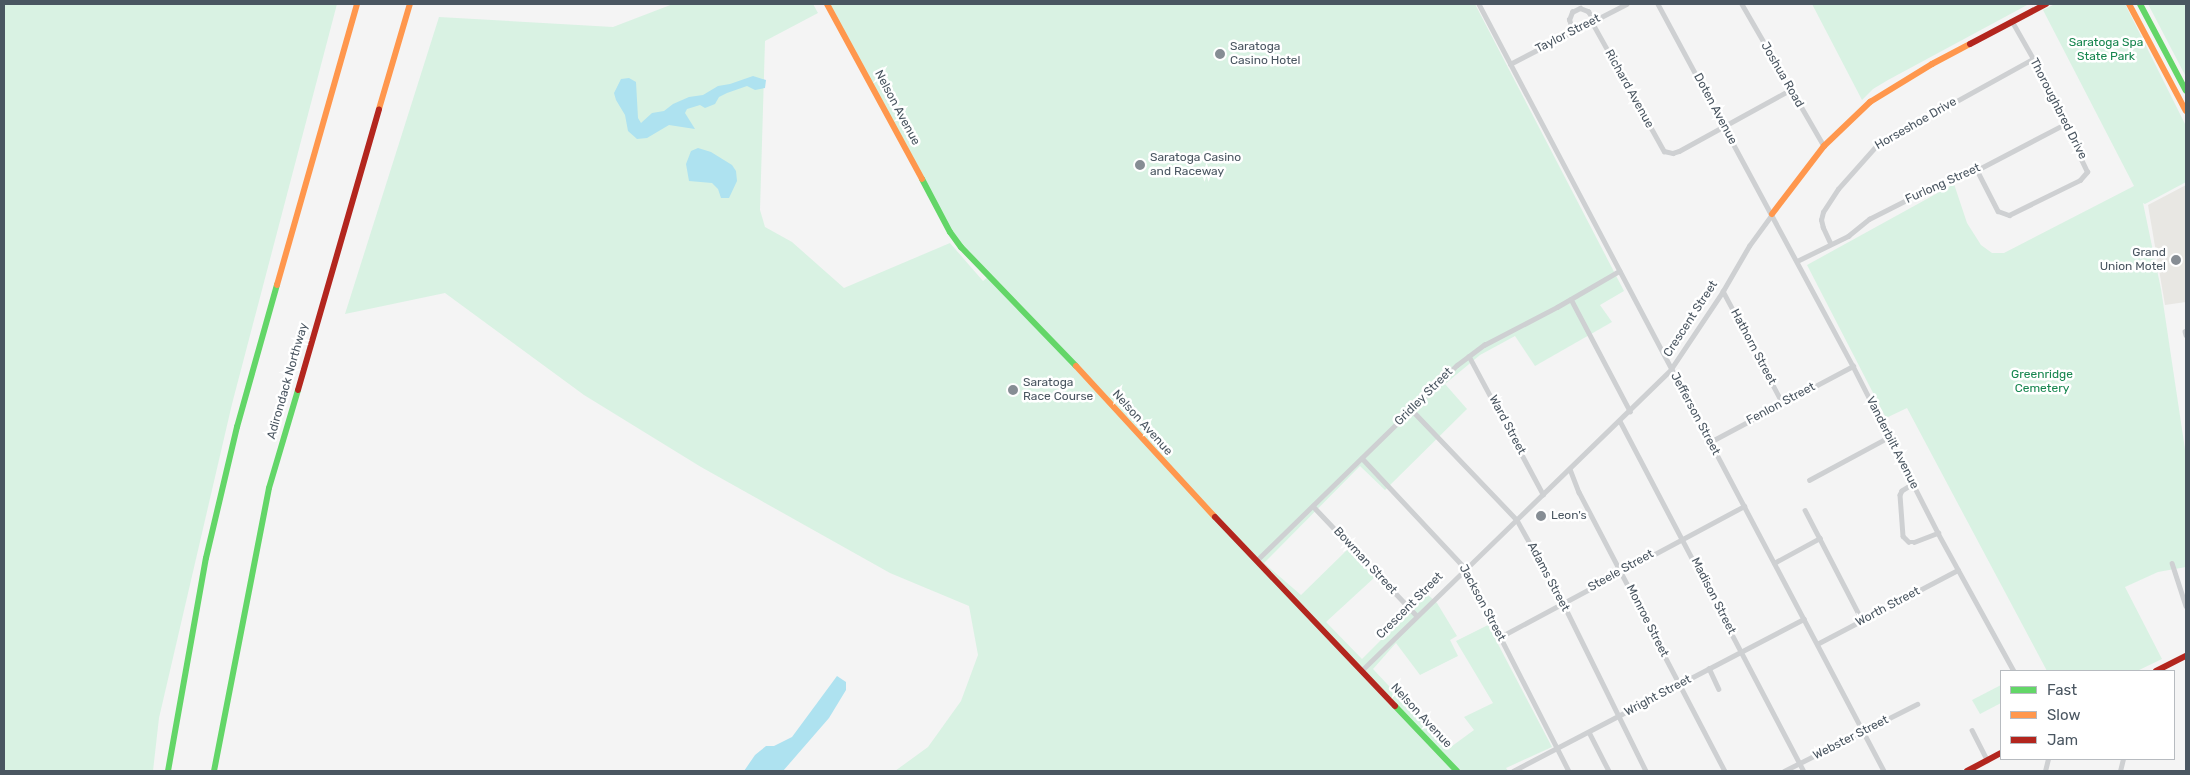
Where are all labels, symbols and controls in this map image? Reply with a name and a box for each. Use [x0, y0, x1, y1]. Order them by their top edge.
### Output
street label: Taylor Street [1533, 11, 1603, 57]
park label: Saratoga Spa State Park [2069, 36, 2143, 64]
place label: Saratoga Casino Hotel [1230, 40, 1300, 68]
street label: Joshua Road [1757, 40, 1807, 110]
street label: Richard Avenue [1601, 47, 1657, 131]
marker: Saratoga Casino Hotel [1214, 48, 1226, 60]
street label: Thoroughbred Drive [2026, 56, 2090, 162]
street label: Nelson Avenue [871, 68, 923, 148]
street label: Doten Avenue [1690, 71, 1740, 147]
street label: Horseshoe Drive [1873, 95, 1959, 153]
place label: Saratoga Casino and Raceway [1150, 151, 1241, 179]
marker: Saratoga Casino and Raceway [1134, 159, 1146, 171]
street label: Furlong Street [1903, 161, 1983, 207]
place label: Grand Union Motel [2100, 246, 2166, 274]
marker: Grand Union Motel [2170, 254, 2182, 266]
street label: Crescent Street [1661, 278, 1721, 360]
street label: Hathorn Street [1727, 307, 1779, 387]
street label: Adirondack Northway [264, 321, 312, 441]
street label: Gridley Street [1392, 365, 1456, 429]
park label: Greenridge Cemetery [2011, 368, 2073, 396]
street label: Jefferson Street [1667, 370, 1723, 458]
place label: Saratoga Race Course [1023, 376, 1093, 404]
street label: Fenlon Street [1744, 380, 1818, 428]
marker: Saratoga Race Course [1007, 384, 1019, 396]
street label: Nelson Avenue [1109, 387, 1175, 459]
street label: Ward Street [1485, 393, 1529, 457]
street label: Vanderbilt Avenue [1862, 394, 1922, 492]
place label: Leon's [1551, 509, 1587, 523]
marker: Leon's [1535, 510, 1547, 522]
street label: Bowman Street [1330, 524, 1400, 598]
street label: Adams Street [1524, 540, 1572, 614]
street label: Steele Street [1586, 547, 1656, 595]
street label: Madison Street [1687, 555, 1739, 637]
street label: Jackson Street [1456, 562, 1508, 644]
street label: Crescent Street [1374, 570, 1446, 642]
street label: Monroe Street [1623, 582, 1671, 660]
street label: Worth Street [1854, 584, 1922, 630]
legend [2000, 670, 2175, 760]
street label: Wright Street [1622, 672, 1694, 720]
street label: Nelson Avenue [1387, 681, 1455, 751]
text: Fast [2047, 681, 2077, 699]
text: Slow [2047, 706, 2080, 724]
street label: Webster Street [1811, 713, 1891, 763]
text: Jam [2047, 731, 2078, 749]

